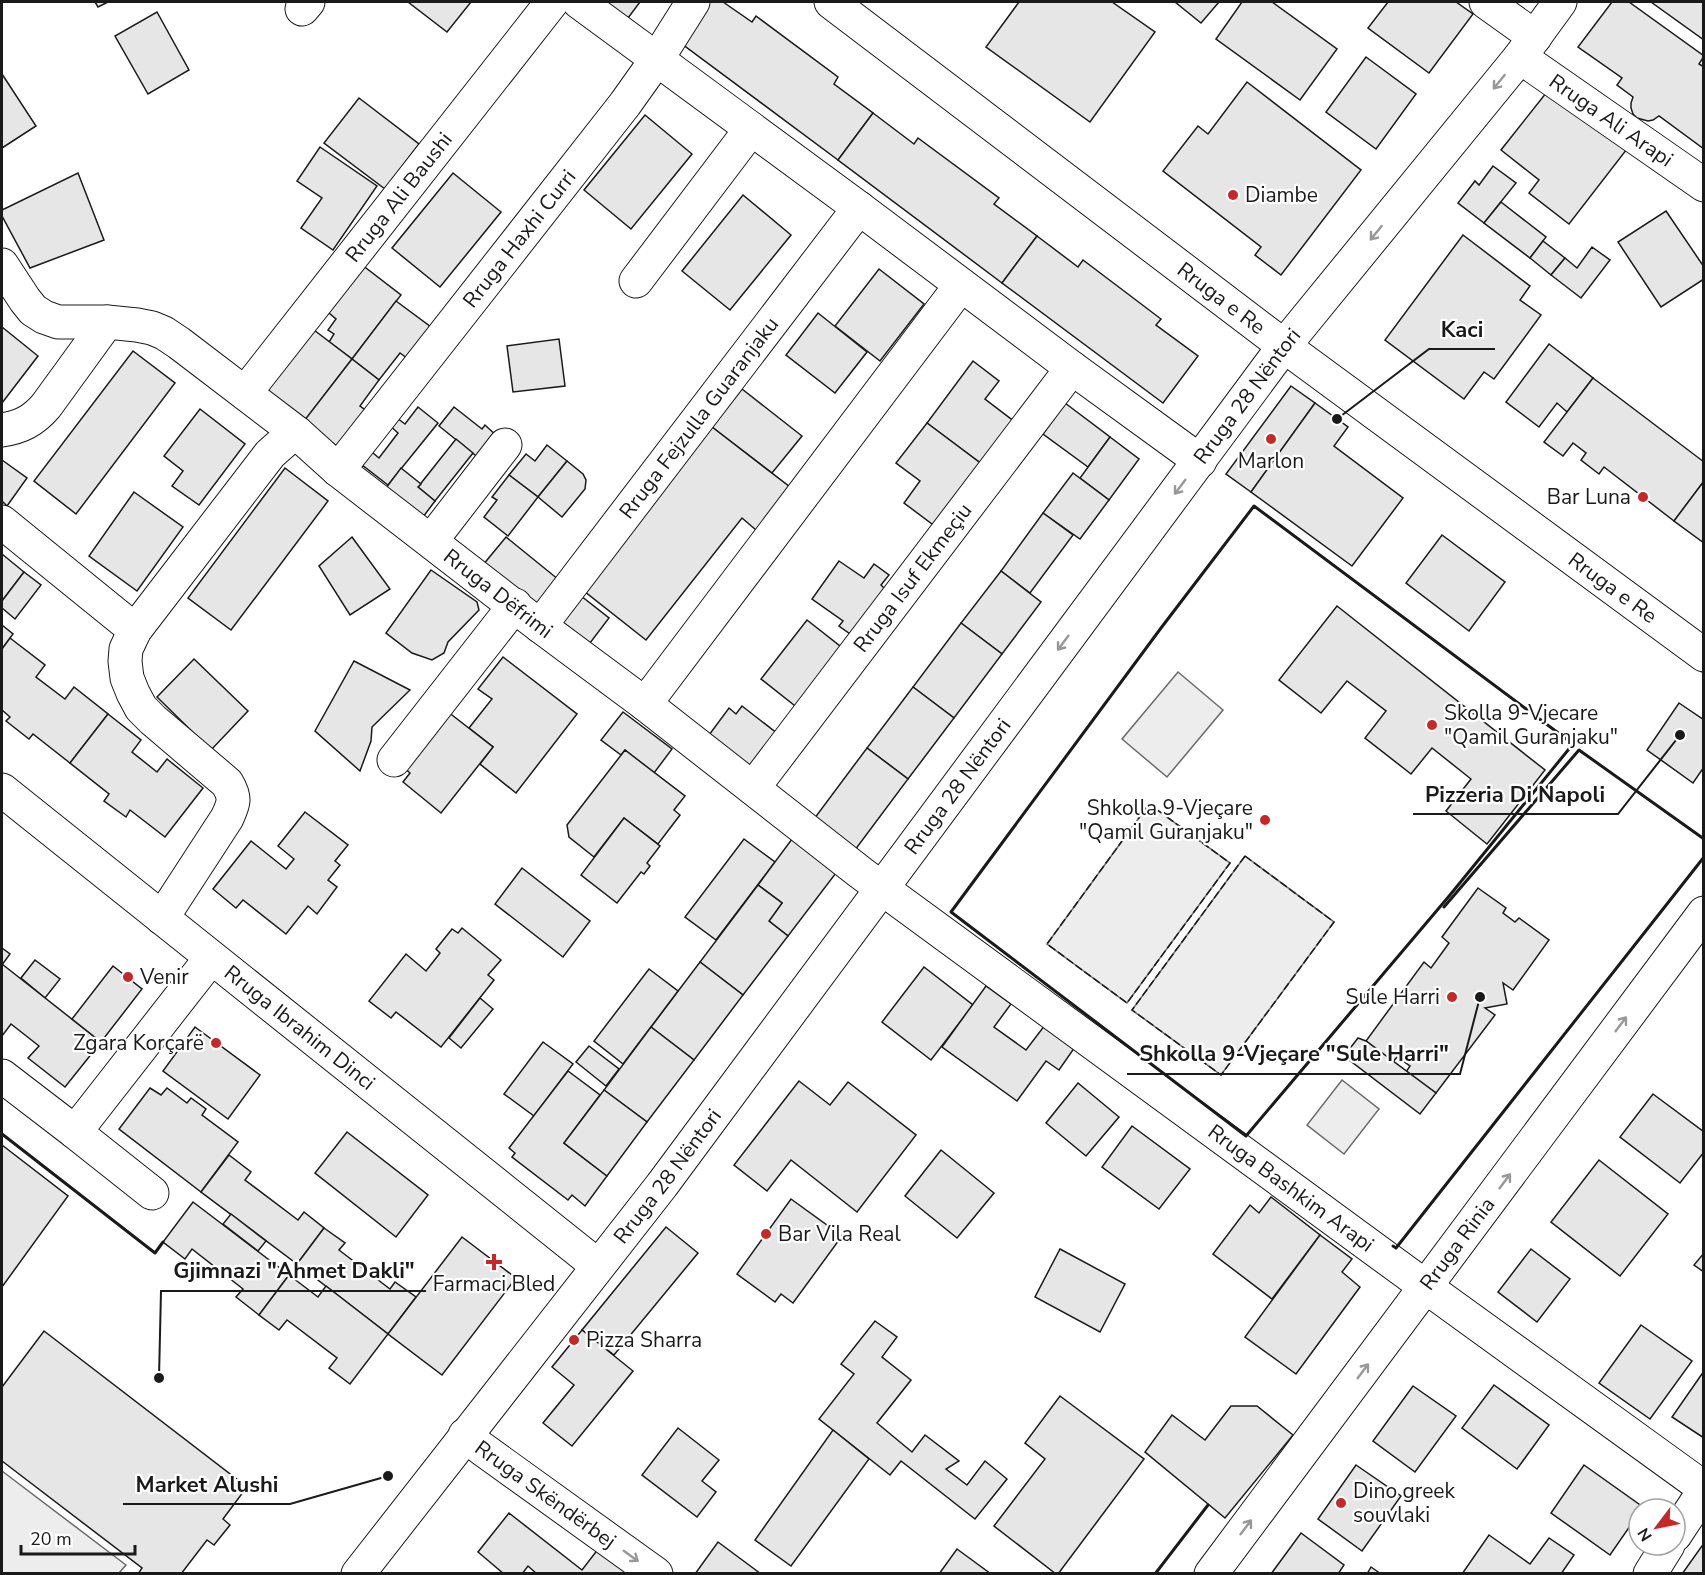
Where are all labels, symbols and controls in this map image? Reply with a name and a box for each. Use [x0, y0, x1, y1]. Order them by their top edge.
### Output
street label: Rruga Ali Arapi [1544, 67, 1679, 173]
one-way arrow [1493, 74, 1506, 90]
street label: Rruga Ali Baushi [339, 126, 459, 268]
street label: Rruga Haxhi Curri [456, 164, 582, 313]
place label: Diambe [1245, 181, 1318, 209]
marker: Diambe [1226, 188, 1240, 202]
one-way arrow [1369, 225, 1383, 240]
street label: Rruga e Re [1171, 256, 1271, 341]
callout: Kaci [1429, 309, 1495, 349]
street label: Rruga Fejzulla Guaranjaku [613, 311, 785, 524]
text: Kaci [1441, 315, 1483, 345]
street label: Rruga 28 Nëntori [1187, 322, 1307, 470]
marker: Marlon [1264, 432, 1278, 446]
place label: Marlon [1238, 447, 1304, 475]
one-way arrow [1174, 479, 1186, 495]
place label: Bar Luna [1547, 483, 1631, 511]
marker: Bar Luna [1636, 490, 1650, 504]
street label: Rruga Isuf Ekmeçiu [847, 498, 978, 658]
street label: Rruga Dëfrimi [438, 542, 559, 645]
street label: Rruga e Re [1563, 546, 1663, 630]
one-way arrow [1057, 635, 1070, 651]
place label: Skolla 9-Vjecare "Qamil Guranjaku" [1444, 699, 1618, 751]
street label: Rruga 28 Nëntori [898, 713, 1017, 860]
marker: Skolla 9-Vjecare "Qamil Guranjaku" [1425, 718, 1439, 732]
callout: Pizzeria Di Napoli [1413, 774, 1618, 814]
text: Pizzeria Di Napoli [1425, 780, 1605, 810]
place label: Shkolla 9-Vjeçare "Qamil Guranjaku" [1079, 794, 1253, 846]
marker: Shkolla 9-Vjeçare "Qamil Guranjaku" [1258, 813, 1272, 827]
street label: Rruga Ibrahim Dinci [218, 959, 381, 1097]
place label: Venir [139, 963, 189, 991]
marker: Venir [121, 970, 135, 984]
place label: Sule Harri [1346, 983, 1440, 1011]
marker: Sule Harri [1445, 990, 1459, 1004]
one-way arrow [1615, 1017, 1627, 1033]
place label: Zgara Korçarë [73, 1029, 204, 1057]
callout: Shkolla 9-Vjeçare "Sule Harri" [1127, 1034, 1460, 1074]
marker: Zgara Korçarë [209, 1036, 223, 1050]
text: Shkolla 9-Vjeçare "Sule Harri" [1139, 1039, 1449, 1069]
street label: Rruga 28 Nëntori [607, 1103, 728, 1250]
street label: Rruga Bashkim Arapi [1202, 1118, 1380, 1258]
one-way arrow [1498, 1173, 1511, 1189]
street label: Rruga Rinia [1413, 1192, 1501, 1296]
place label: Bar Vila Real [778, 1220, 901, 1248]
marker: Bar Vila Real [759, 1227, 773, 1241]
callout: Gjimnazi "Ahmet Dakli" [161, 1251, 426, 1291]
marker: Farmaci Bled [487, 1255, 501, 1269]
text: Gjimnazi "Ahmet Dakli" [173, 1256, 415, 1286]
place label: Farmaci Bled [433, 1270, 555, 1298]
place label: Pizza Sharra [586, 1326, 702, 1354]
marker: Pizza Sharra [567, 1333, 581, 1347]
one-way arrow [1357, 1363, 1369, 1379]
street label: Rruga Skëndërbej [469, 1434, 622, 1555]
callout: Market Alushi [123, 1464, 290, 1504]
text: Market Alushi [136, 1470, 278, 1500]
place label: Dino greek souvlaki [1353, 1477, 1455, 1529]
marker: Dino greek souvlaki [1334, 1496, 1348, 1510]
north arrow [1627, 1497, 1687, 1557]
scale bar [21, 1518, 135, 1556]
one-way arrow [1239, 1519, 1252, 1535]
text: N [1633, 1524, 1658, 1545]
text: 20 m [30, 1527, 72, 1551]
one-way arrow [623, 1549, 639, 1562]

